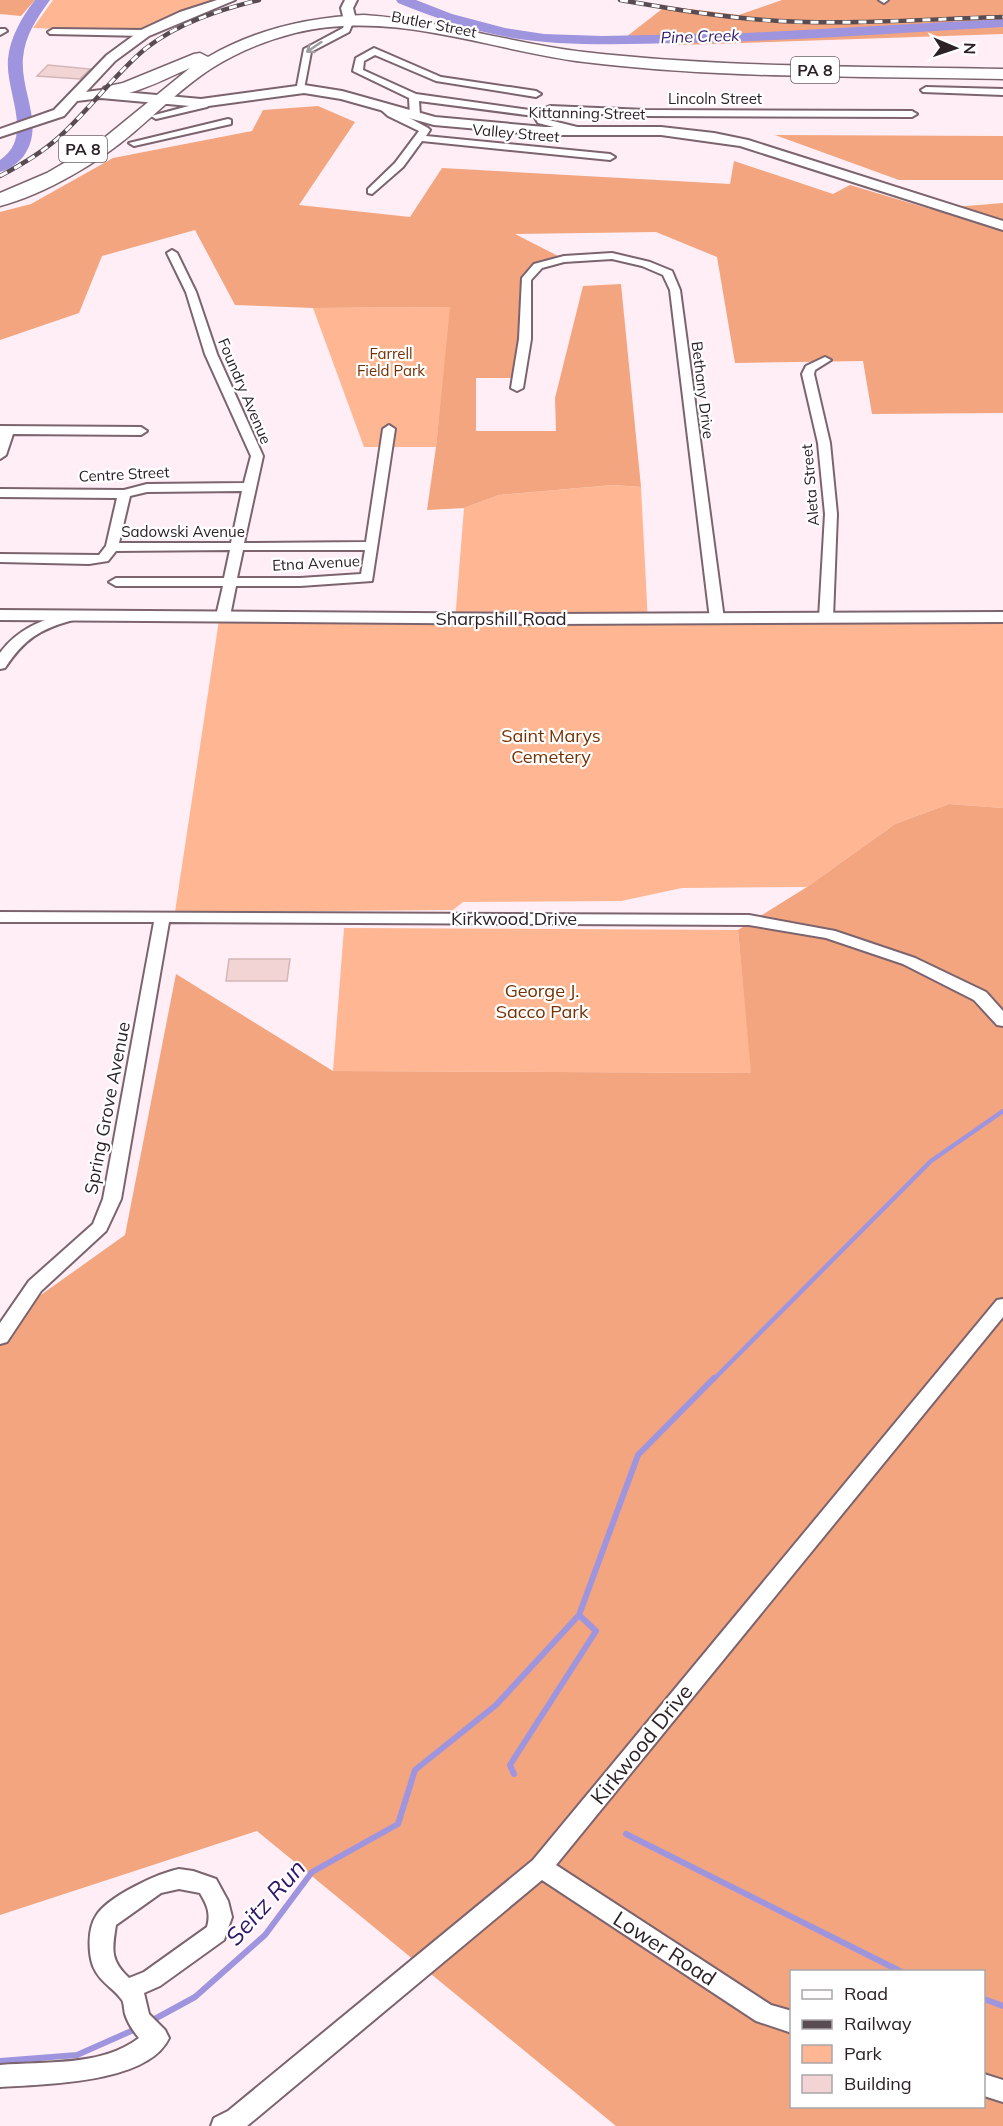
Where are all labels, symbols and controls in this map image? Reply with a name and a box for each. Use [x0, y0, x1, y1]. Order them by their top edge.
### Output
street label: Butler Street [390, 6, 478, 42]
north arrow [925, 18, 985, 78]
water label: Pine Creek [660, 25, 740, 47]
one-way arrow [307, 41, 323, 53]
text: N [960, 42, 980, 55]
road number: PA 8 [791, 57, 839, 83]
street label: Lincoln Street [668, 89, 762, 108]
street label: Kittanning Street [528, 102, 646, 124]
street label: Valley Street [472, 120, 560, 146]
road number: PA 8 [59, 136, 107, 162]
street label: Foundry Avenue [214, 335, 276, 447]
street label: Bethany Drive [688, 340, 718, 440]
park label: Farrell Field Park [357, 344, 425, 380]
street label: Aleta Street [797, 443, 823, 527]
street label: Centre Street [78, 462, 170, 486]
street label: Sadowski Avenue [121, 522, 245, 541]
street label: Etna Avenue [272, 551, 360, 575]
street label: Sharpshill Road [435, 607, 567, 630]
park label: Saint Marys Cemetery [501, 724, 601, 768]
street label: Kirkwood Drive [451, 907, 577, 930]
park label: George J. Sacco Park [496, 979, 589, 1023]
street label: Spring Grove Avenue [79, 1020, 135, 1196]
street label: Kirkwood Drive [585, 1679, 697, 1809]
water label: Seitz Run [219, 1853, 311, 1951]
street label: Lower Road [609, 1905, 721, 1991]
legend [790, 1970, 985, 2108]
text: Road [844, 1982, 888, 2005]
text: Railway [844, 2012, 912, 2035]
text: Park [844, 2042, 883, 2065]
text: Building [844, 2072, 912, 2095]

